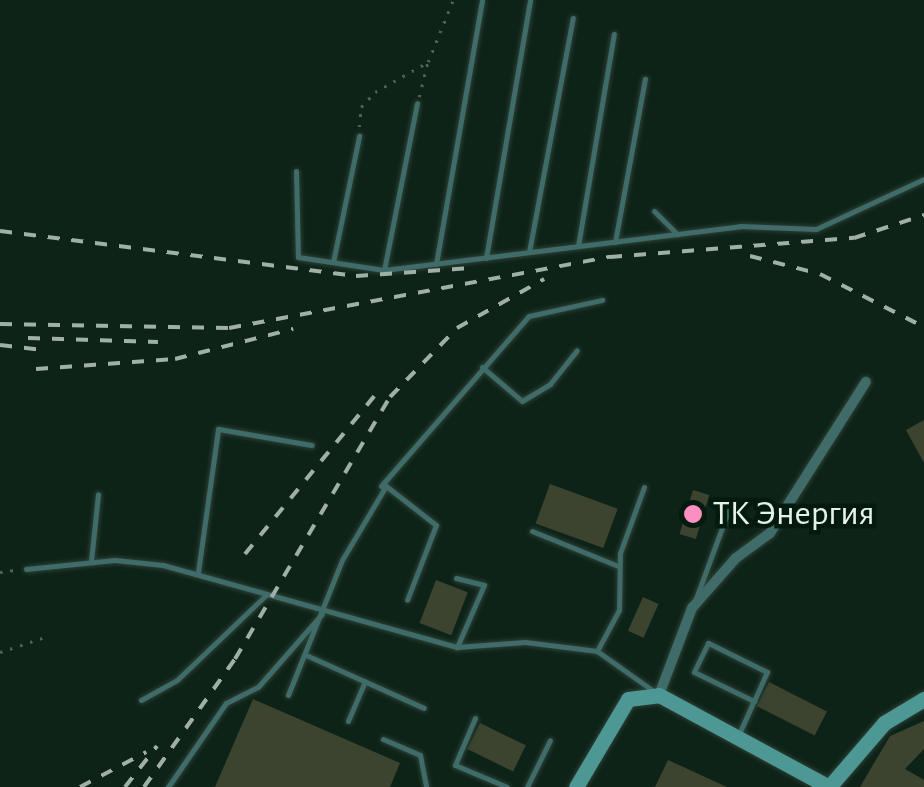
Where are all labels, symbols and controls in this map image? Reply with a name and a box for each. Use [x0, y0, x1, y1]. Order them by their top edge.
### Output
place label: ТК Энергия [713, 493, 875, 535]
marker: ТК Энергия [682, 503, 704, 525]

